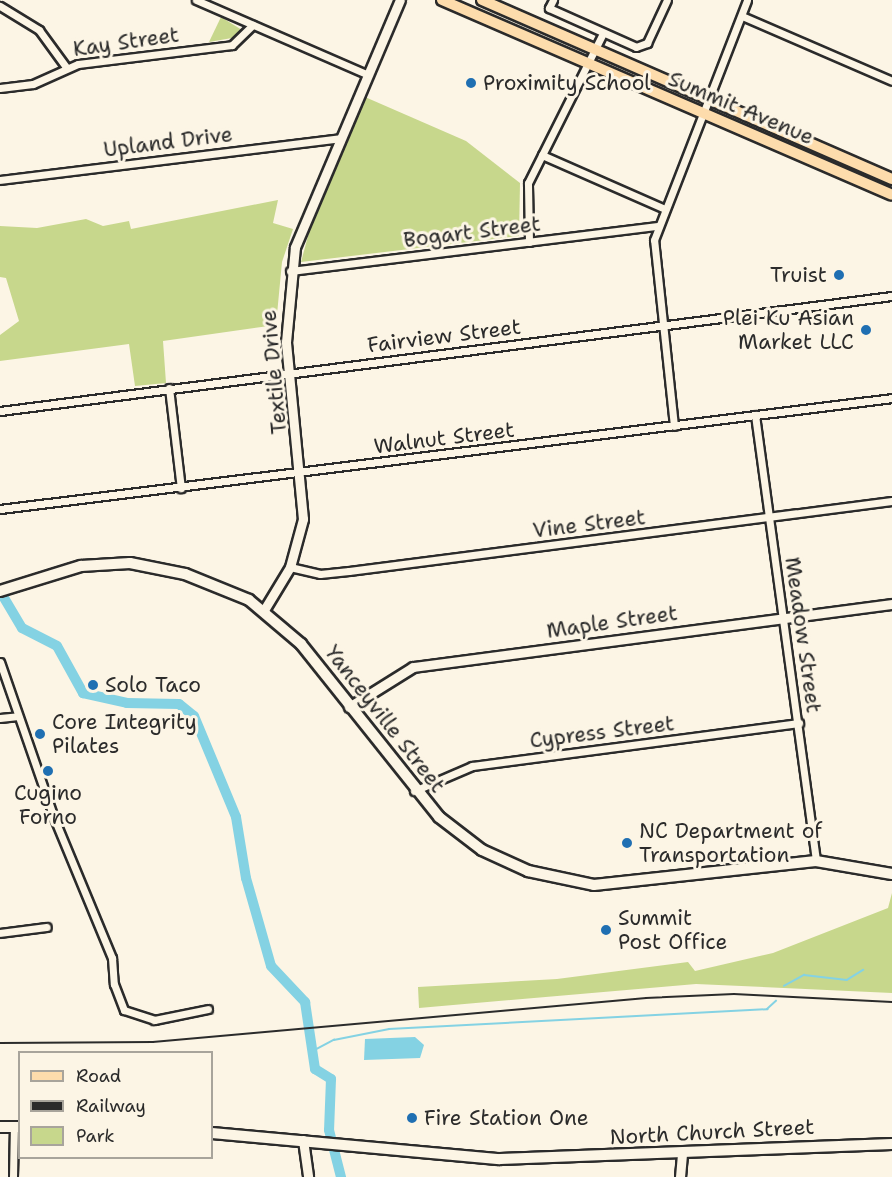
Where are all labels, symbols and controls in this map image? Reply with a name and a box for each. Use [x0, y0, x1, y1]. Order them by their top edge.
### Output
street label: Kay Street [71, 22, 181, 62]
street label: Summit Avenue [665, 66, 817, 150]
place label: Proximity School [483, 70, 651, 96]
marker: Proximity School [464, 76, 478, 90]
street label: Upland Drive [102, 122, 234, 162]
street label: Bogart Street [402, 211, 542, 253]
place label: Truist [770, 262, 827, 288]
marker: Truist [832, 268, 846, 282]
place label: Plei Ku Asian Market LLC [723, 305, 854, 355]
street label: Textile Drive [256, 309, 292, 435]
street label: Fairview Street [366, 314, 522, 358]
marker: Plei Ku Asian Market LLC [859, 323, 873, 337]
street label: Walnut Street [372, 417, 516, 459]
street label: Vine Street [531, 505, 647, 543]
street label: Meadow Street [780, 555, 826, 715]
street label: Maple Street [545, 600, 679, 644]
street label: Yanceyville Street [320, 640, 450, 798]
place label: Solo Taco [105, 672, 201, 698]
marker: Solo Taco [86, 678, 100, 692]
place label: Core Integrity Pilates [52, 709, 197, 759]
street label: Cypress Street [528, 711, 676, 753]
marker: Core Integrity Pilates [33, 727, 47, 741]
marker: Cugino Forno [41, 764, 55, 778]
place label: Cugino Forno [14, 780, 82, 830]
place label: NC Department of Transportation [639, 818, 822, 868]
marker: NC Department of Transportation [620, 836, 634, 850]
place label: Summit Post Office [618, 905, 727, 955]
marker: Summit Post Office [599, 923, 613, 937]
legend [18, 1051, 213, 1159]
text: Road [76, 1064, 121, 1088]
text: Railway [76, 1094, 146, 1118]
place label: Fire Station One [424, 1105, 589, 1131]
marker: Fire Station One [405, 1111, 419, 1125]
street label: North Church Street [609, 1114, 815, 1150]
text: Park [76, 1124, 115, 1148]

